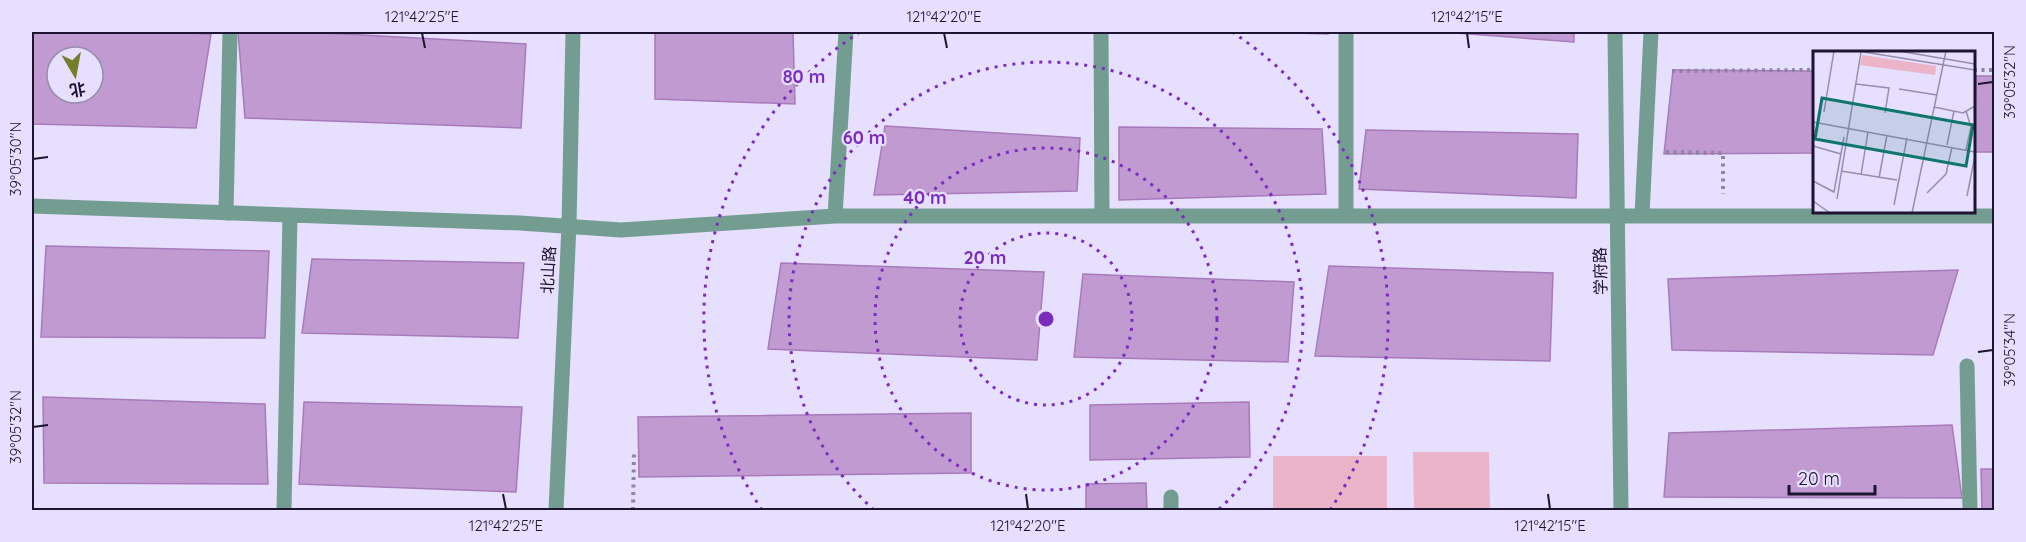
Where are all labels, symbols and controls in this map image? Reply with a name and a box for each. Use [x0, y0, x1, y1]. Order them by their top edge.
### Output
text: 121°42'25"E [385, 7, 459, 26]
text: 121°42'20"E [906, 7, 982, 26]
text: 121°42'15"E [1431, 7, 1503, 26]
north arrow [45, 45, 105, 105]
text: 39°05'32"N [2000, 45, 2019, 119]
inset map [1813, 51, 1975, 213]
text: 80 m [783, 65, 825, 88]
text: 北 [68, 79, 87, 101]
text: 39°05'30"N [6, 122, 25, 196]
text: 60 m [843, 126, 885, 149]
text: 40 m [903, 186, 947, 209]
street label: 北山路 [537, 246, 559, 294]
text: 20 m [964, 246, 1006, 269]
street label: 学府路 [1590, 247, 1610, 295]
centre of rings [1036, 309, 1056, 329]
text: 39°05'34"N [2000, 313, 2019, 387]
text: 39°05'32"N [6, 390, 25, 464]
scale bar [1789, 458, 1874, 496]
text: 20 m [1798, 467, 1840, 490]
text: 121°42'25"E [469, 516, 543, 535]
text: 121°42'20"E [990, 516, 1066, 535]
text: 121°42'15"E [1514, 516, 1586, 535]

